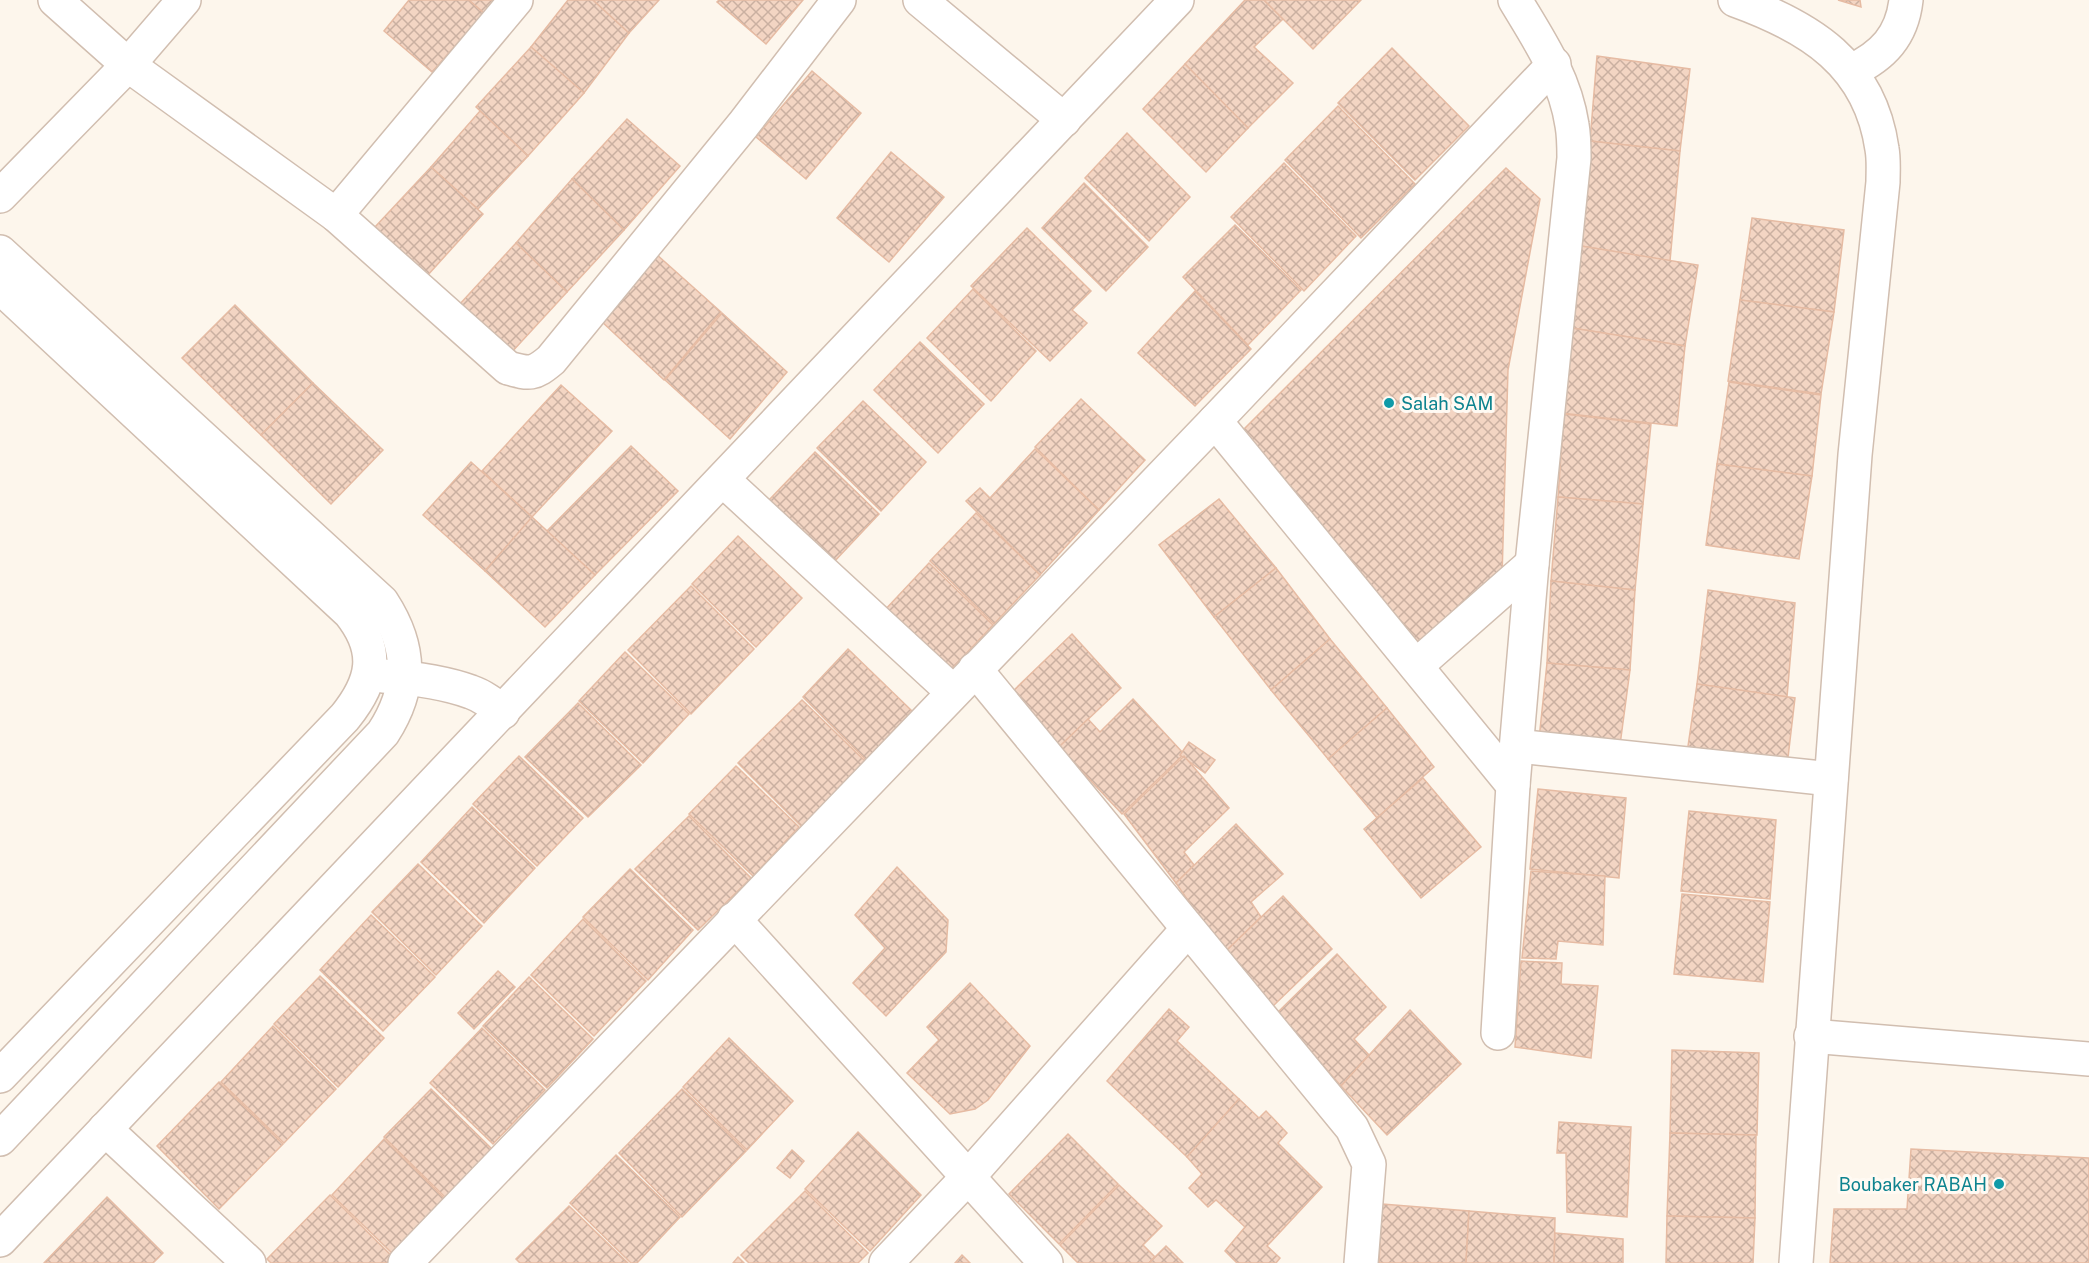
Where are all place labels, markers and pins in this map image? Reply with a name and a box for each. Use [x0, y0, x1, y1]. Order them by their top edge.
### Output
place label: Salah SAM [1401, 393, 1494, 414]
marker: Salah SAM [1382, 396, 1396, 410]
place label: Boubaker RABAH [1839, 1174, 1987, 1195]
marker: Boubaker RABAH [1992, 1177, 2006, 1191]

